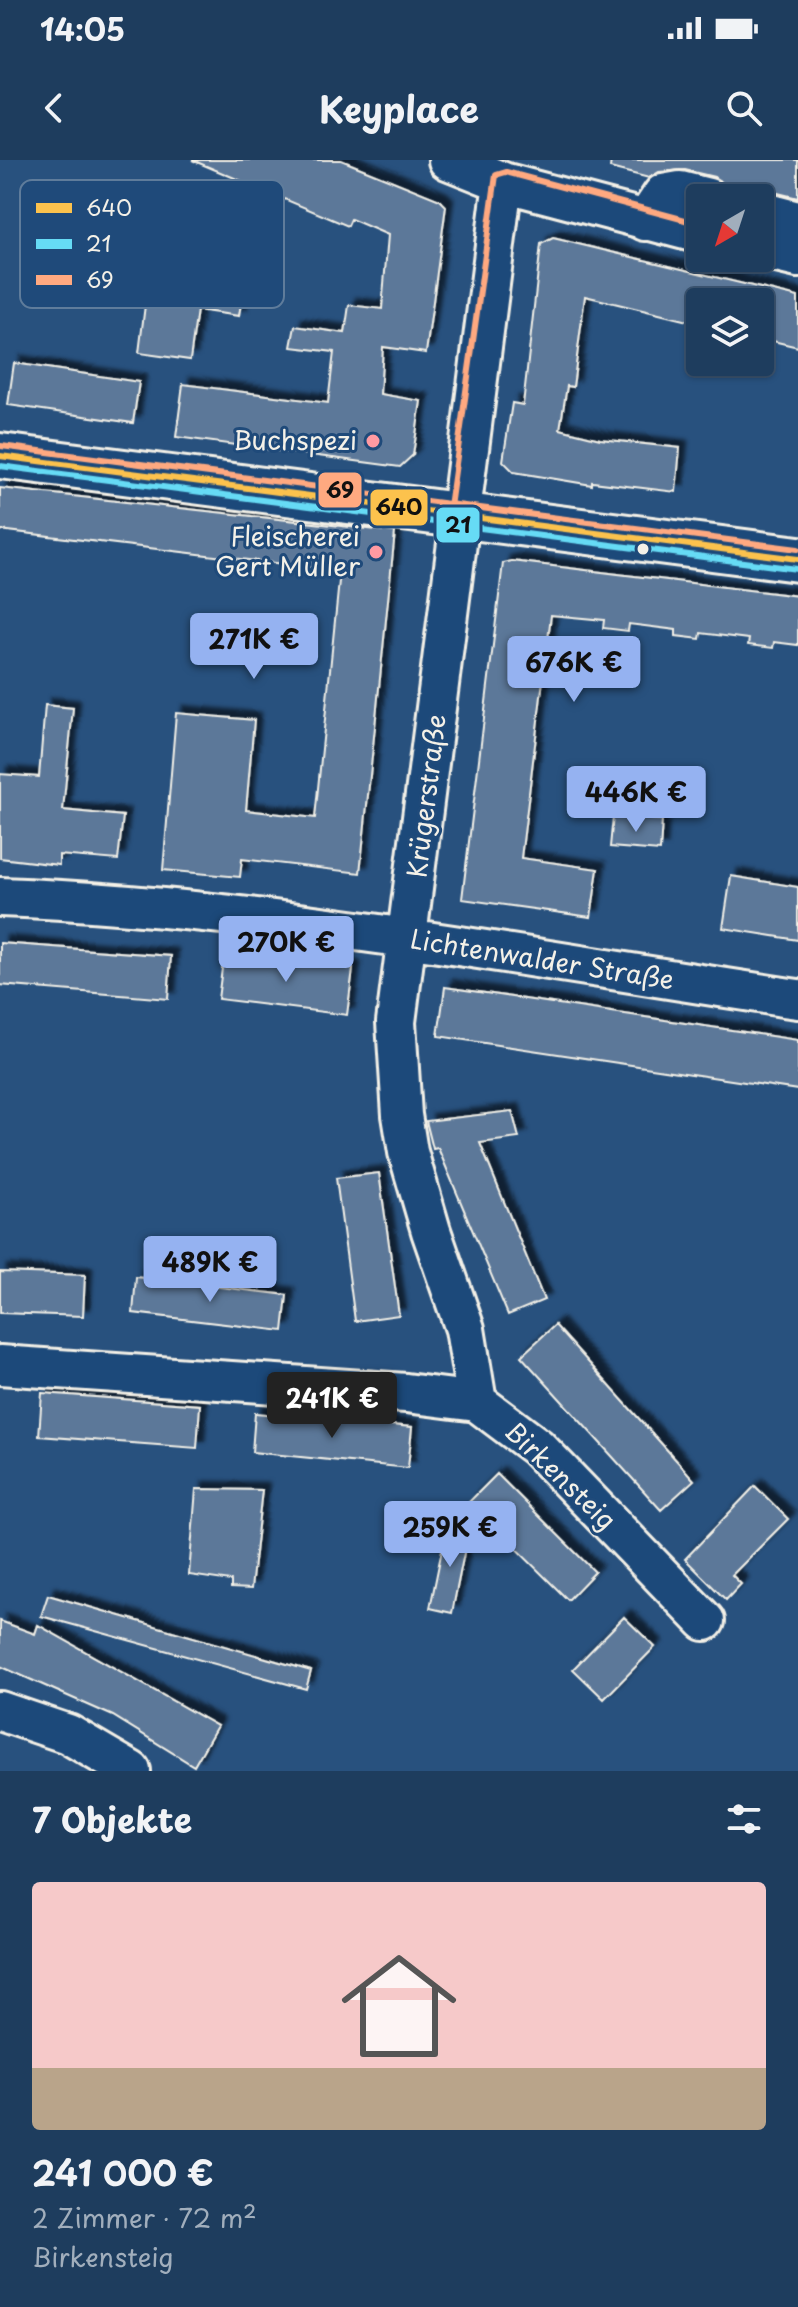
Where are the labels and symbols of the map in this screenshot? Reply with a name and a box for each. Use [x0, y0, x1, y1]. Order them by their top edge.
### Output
legend [20, 180, 284, 308]
north arrow [686, 184, 774, 272]
text: 640 [86, 190, 132, 223]
text: 21 [86, 226, 111, 259]
text: 69 [86, 262, 114, 295]
place label: Buchspezi [233, 420, 357, 459]
marker: Buchspezi [364, 432, 382, 450]
line badge: 69 [317, 471, 363, 509]
text: 69 [326, 472, 354, 505]
line badge: 640 [369, 488, 429, 527]
text: 640 [376, 489, 422, 522]
line badge: 21 [435, 506, 481, 544]
text: 21 [445, 507, 471, 540]
place label: Fleischerei Gert Müller [215, 516, 361, 585]
unlabelled marker [635, 541, 651, 557]
marker: Fleischerei Gert Müller [367, 543, 385, 561]
pin: 271K € [189, 613, 319, 681]
pin: 676K € [509, 636, 639, 704]
street label: Krügerstraße [396, 712, 455, 880]
pin: 446K € [571, 766, 701, 834]
pin: 270K € [221, 916, 351, 984]
street label: Lichtenwalder Straße [408, 918, 677, 999]
pin: 489K € [145, 1236, 275, 1304]
pin: 241K € [267, 1372, 397, 1440]
street label: Birkensteig [497, 1412, 626, 1538]
pin: 259K € [385, 1501, 515, 1569]

